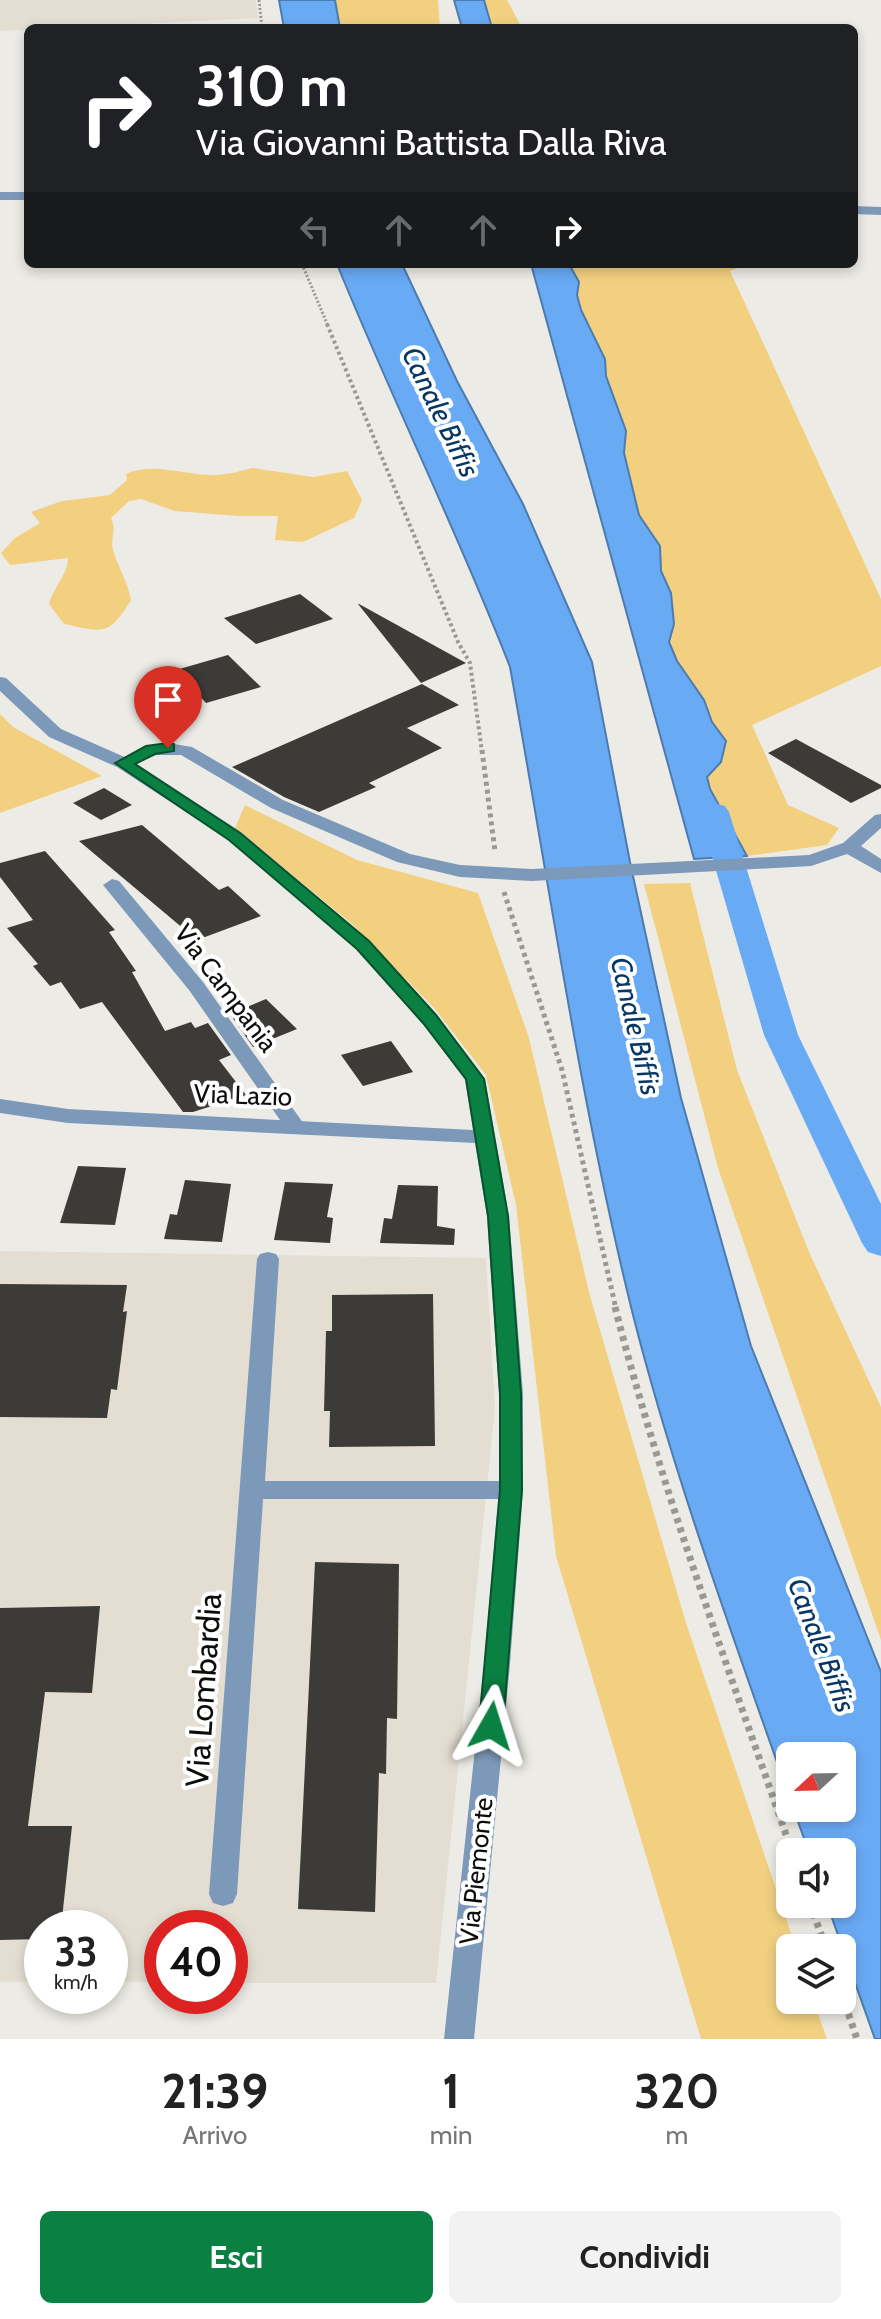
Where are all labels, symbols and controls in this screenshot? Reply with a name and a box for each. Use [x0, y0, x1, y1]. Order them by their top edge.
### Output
text: 310 m [196, 52, 348, 120]
icon: right [64, 56, 168, 160]
text: Via Giovanni Battista Dalla Riva [196, 120, 667, 164]
icon: left [293, 208, 337, 252]
icon: ahead [377, 208, 421, 252]
icon: ahead [461, 208, 505, 252]
icon: right [545, 208, 589, 252]
water label: Canale Biffis [395, 341, 487, 483]
pin [134, 666, 202, 748]
icon: arrive [146, 678, 190, 722]
street label: Via Campania [168, 918, 285, 1059]
water label: Canale Biffis [604, 954, 668, 1099]
street label: Via Lazio [193, 1077, 293, 1113]
water label: Canale Biffis [781, 1573, 863, 1717]
street label: Via Lombardia [177, 1591, 229, 1788]
position arrow [449, 1684, 533, 1768]
north arrow [776, 1742, 856, 1822]
map controls [776, 1742, 856, 2014]
street label: Via Piemonte [452, 1796, 500, 1946]
button: sound [776, 1838, 856, 1918]
speed limit sign: 40 [144, 1910, 248, 2014]
text: 33 [54, 1927, 98, 1976]
button: layers [776, 1934, 856, 2014]
text: km/h [54, 1970, 98, 1994]
text: 21:39 [162, 2062, 268, 2120]
text: 1 [442, 2062, 460, 2120]
text: 320 [634, 2062, 719, 2120]
text: Arrivo [182, 2119, 247, 2151]
text: min [430, 2119, 473, 2151]
text: m [665, 2119, 688, 2151]
button: Esci [40, 2211, 433, 2303]
button: Condividi [449, 2211, 841, 2303]

